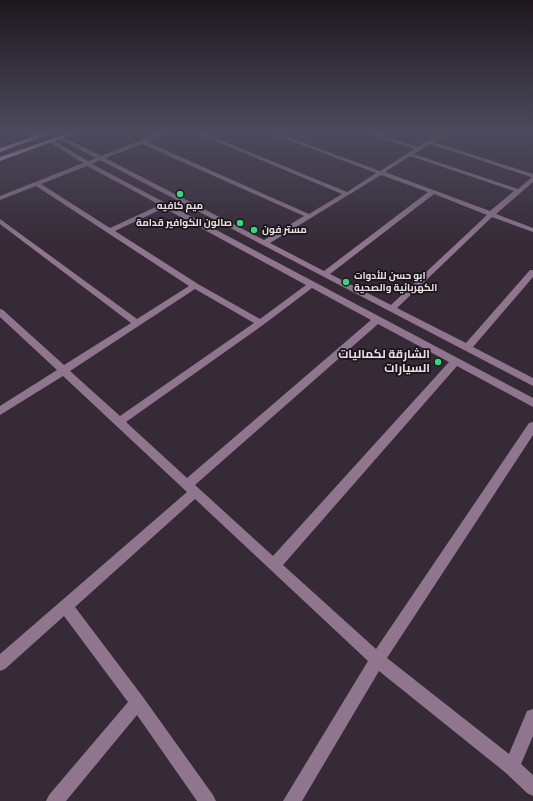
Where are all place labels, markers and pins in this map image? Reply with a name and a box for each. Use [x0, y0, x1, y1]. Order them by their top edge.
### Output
marker: ميم كافيه [175, 189, 185, 199]
place label: ميم كافيه [157, 200, 203, 212]
place label: صالون الكوافير قدامة [136, 217, 232, 229]
marker: صالون الكوافير قدامة [235, 218, 245, 228]
place label: مستر فون [262, 224, 307, 236]
marker: مستر فون [249, 225, 259, 235]
place label: ابو حسن للأدوات الكهربائية والصحية [354, 270, 437, 294]
marker: ابو حسن للأدوات الكهربائية والصحية [341, 277, 351, 287]
place label: الشارقة لكماليات السيارات [338, 348, 430, 376]
marker: الشارقة لكماليات السيارات [433, 357, 443, 367]

